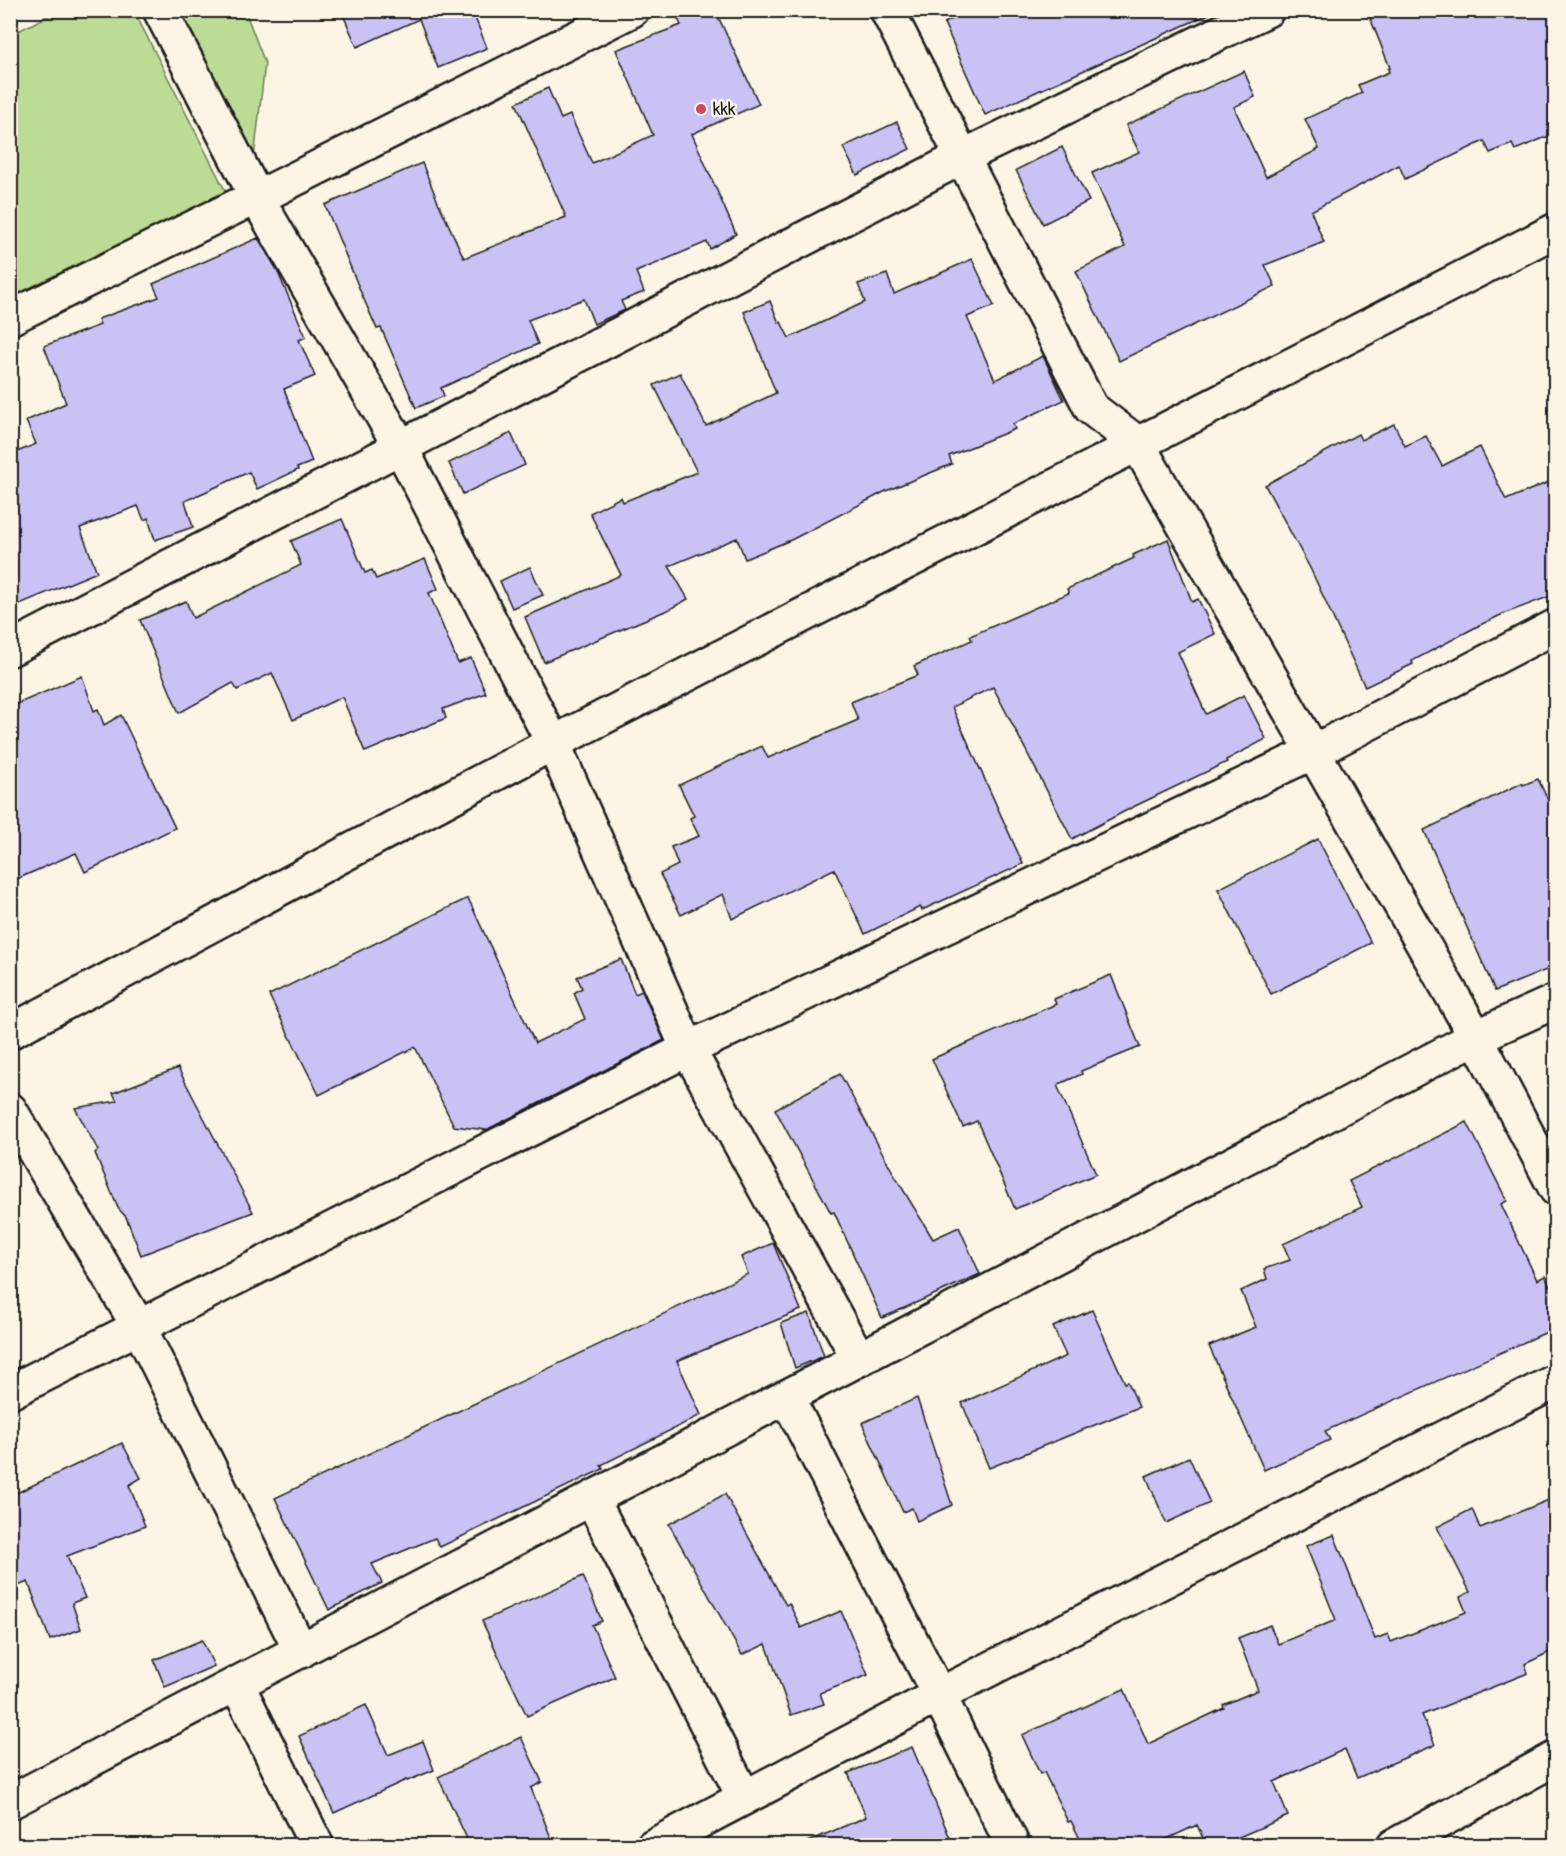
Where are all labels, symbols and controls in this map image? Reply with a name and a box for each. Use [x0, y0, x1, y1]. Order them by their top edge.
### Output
place label: kkk [713, 98, 736, 121]
marker: kkk [694, 102, 708, 116]

